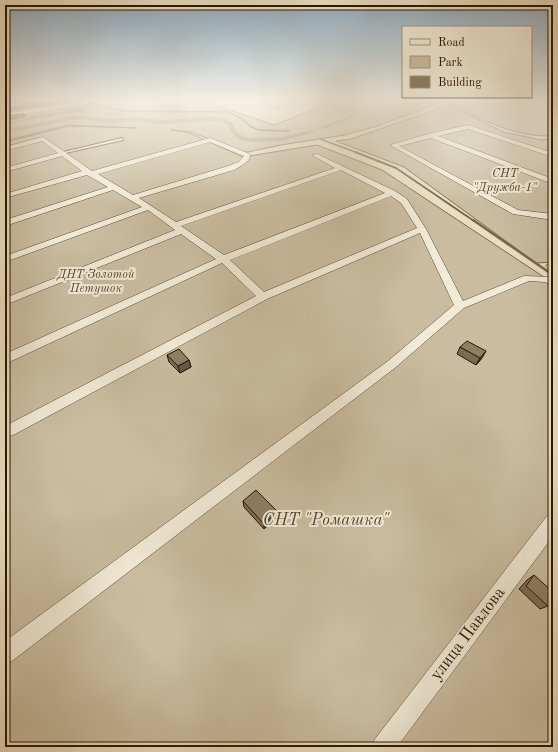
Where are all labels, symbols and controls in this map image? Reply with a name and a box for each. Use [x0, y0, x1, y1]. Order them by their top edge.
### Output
legend [402, 26, 532, 98]
text: Road [438, 37, 465, 49]
text: Park [438, 57, 463, 69]
text: Building [438, 77, 482, 89]
park label: СНТ "Дружба-1" [473, 168, 538, 194]
park label: ДНТ Золотой Петушок [55, 268, 135, 295]
park label: СНТ "Ромашка" [263, 512, 391, 529]
street label: улица Павлова [428, 584, 509, 684]

